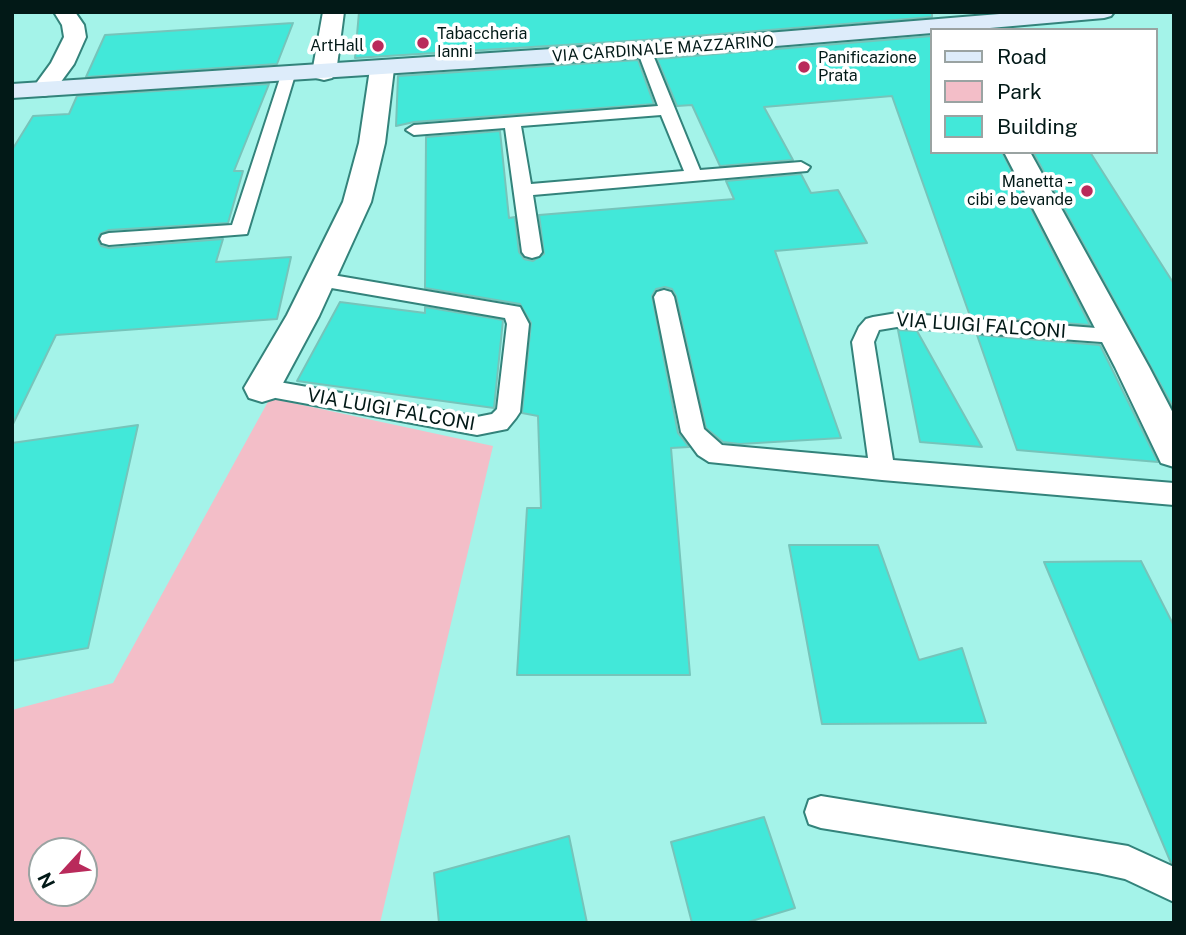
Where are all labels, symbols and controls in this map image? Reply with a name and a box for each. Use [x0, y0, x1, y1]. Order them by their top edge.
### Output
place label: Tabaccheria Ianni [437, 24, 527, 62]
legend [930, 28, 1158, 154]
street label: VIA CARDINALE MAZZARINO [551, 32, 775, 66]
marker: Tabaccheria Ianni [415, 35, 431, 51]
place label: ArtHall [310, 36, 364, 56]
marker: ArtHall [370, 38, 386, 54]
text: Road [997, 44, 1047, 69]
place label: Panificazione Prata [818, 48, 917, 86]
marker: Panificazione Prata [796, 59, 812, 75]
text: Park [997, 79, 1042, 104]
text: Building [997, 114, 1078, 139]
place label: Manetta - cibi e bevande [967, 172, 1073, 210]
marker: Manetta - cibi e bevande [1079, 183, 1095, 199]
street label: VIA LUIGI FALCONI [895, 309, 1067, 343]
street label: VIA LUIGI FALCONI [305, 384, 477, 436]
north arrow [28, 837, 98, 907]
text: N [33, 869, 59, 892]

